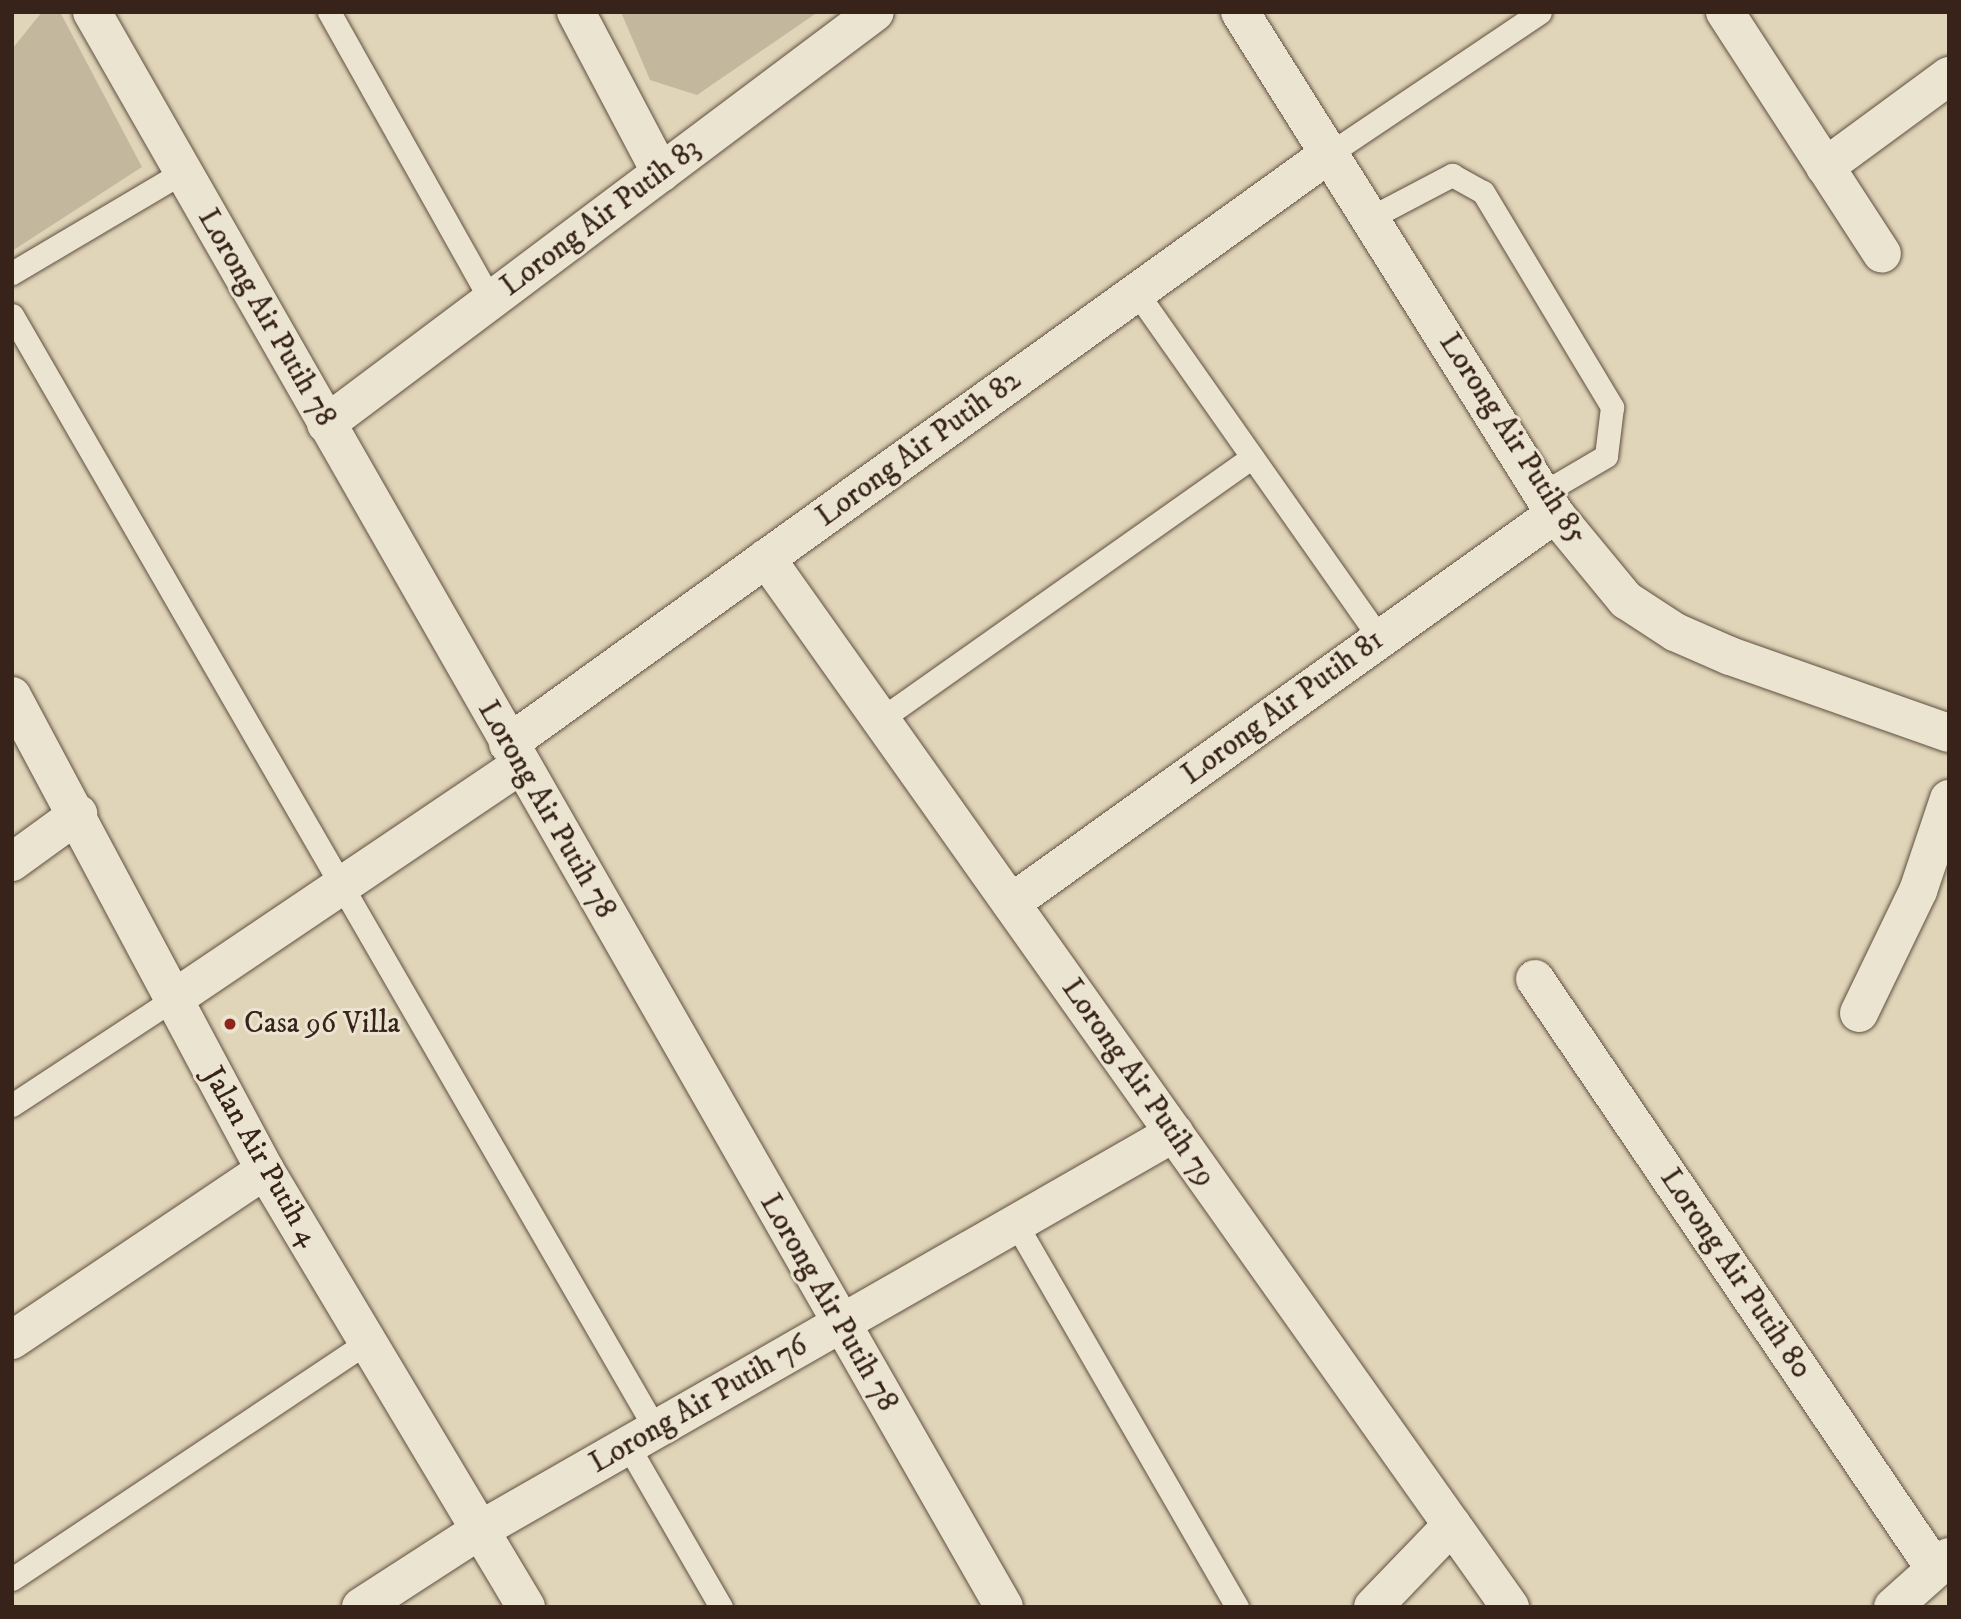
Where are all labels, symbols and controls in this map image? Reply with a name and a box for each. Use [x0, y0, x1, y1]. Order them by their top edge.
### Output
street label: Lorong Air Putih 83 [494, 131, 708, 305]
street label: Lorong Air Putih 78 [189, 203, 343, 433]
street label: Lorong Air Putih 85 [1430, 327, 1594, 551]
street label: Lorong Air Putih 82 [810, 363, 1028, 535]
street label: Lorong Air Putih 81 [1175, 623, 1391, 793]
street label: Lorong Air Putih 78 [469, 695, 623, 925]
street label: Lorong Air Putih 79 [1053, 972, 1223, 1194]
place label: Casa 96 Villa [244, 1006, 400, 1042]
marker: Casa 96 Villa [222, 1016, 238, 1032]
street label: Jalan Air Putih 4 [194, 1061, 326, 1253]
street label: Lorong Air Putih 80 [1651, 1162, 1819, 1386]
street label: Lorong Air Putih 78 [751, 1188, 905, 1418]
street label: Lorong Air Putih 76 [584, 1328, 814, 1482]

